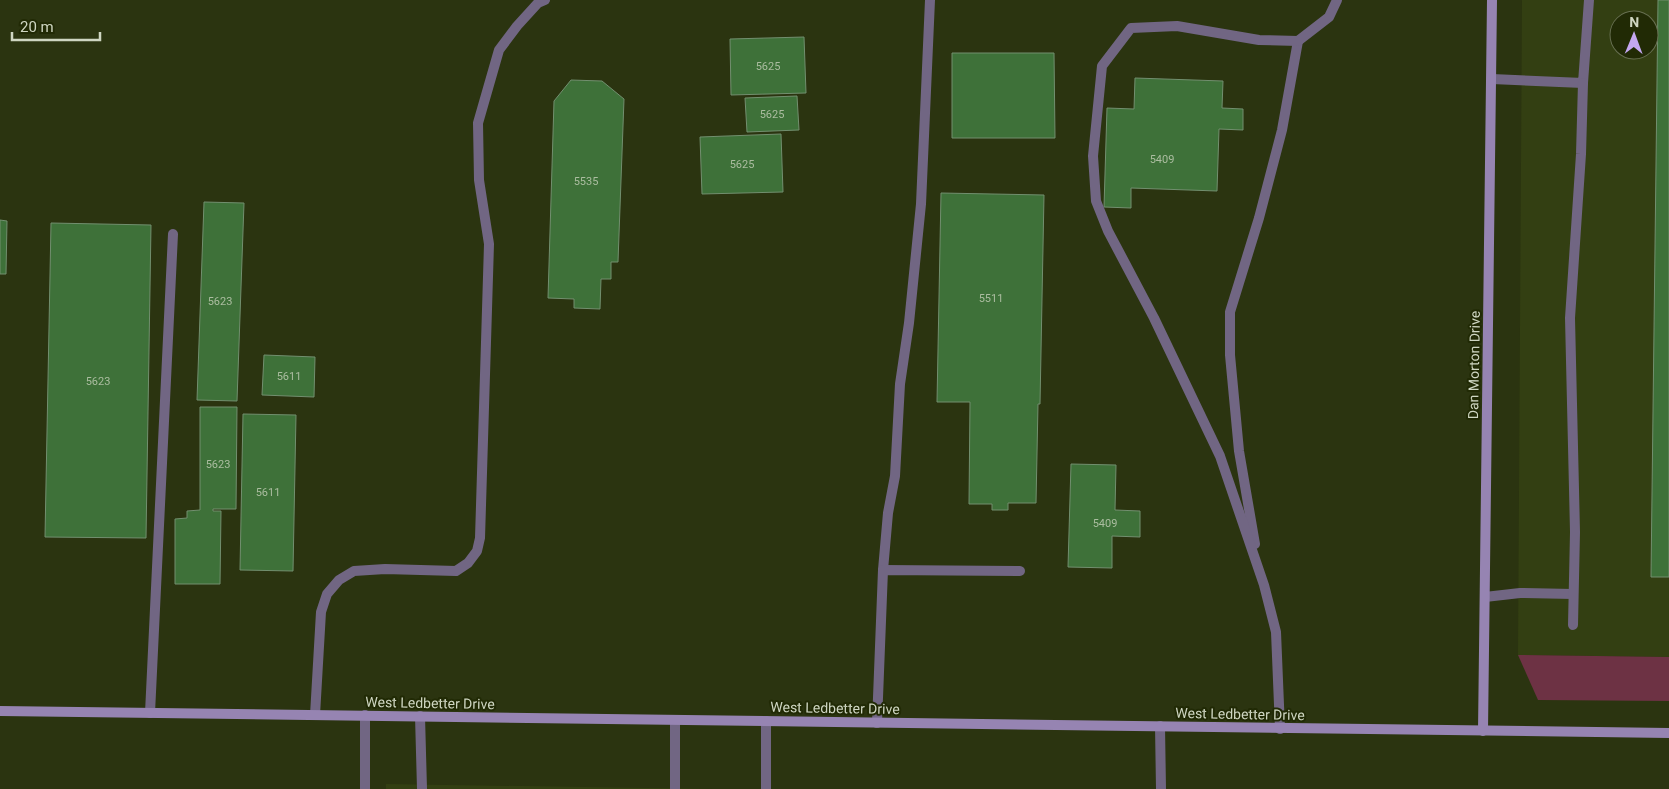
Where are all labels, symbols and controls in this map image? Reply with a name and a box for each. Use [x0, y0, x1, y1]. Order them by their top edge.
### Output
scale bar [12, 10, 100, 42]
north arrow [1609, 10, 1659, 60]
text: N [1629, 14, 1639, 30]
text: 20 m [20, 18, 54, 36]
house number: 5625 [756, 60, 780, 73]
house number: 5625 [760, 108, 784, 121]
house number: 5409 [1150, 153, 1174, 166]
house number: 5625 [730, 158, 754, 171]
house number: 5535 [574, 175, 598, 188]
house number: 5511 [979, 292, 1003, 305]
house number: 5623 [208, 295, 232, 308]
street label: Dan Morton Drive [1465, 311, 1483, 419]
house number: 5611 [277, 370, 301, 383]
house number: 5623 [86, 375, 110, 388]
house number: 5623 [206, 458, 230, 471]
house number: 5611 [256, 486, 280, 499]
house number: 5409 [1093, 517, 1117, 530]
street label: West Ledbetter Drive [365, 694, 495, 712]
street label: West Ledbetter Drive [770, 699, 900, 717]
street label: West Ledbetter Drive [1175, 705, 1305, 723]

